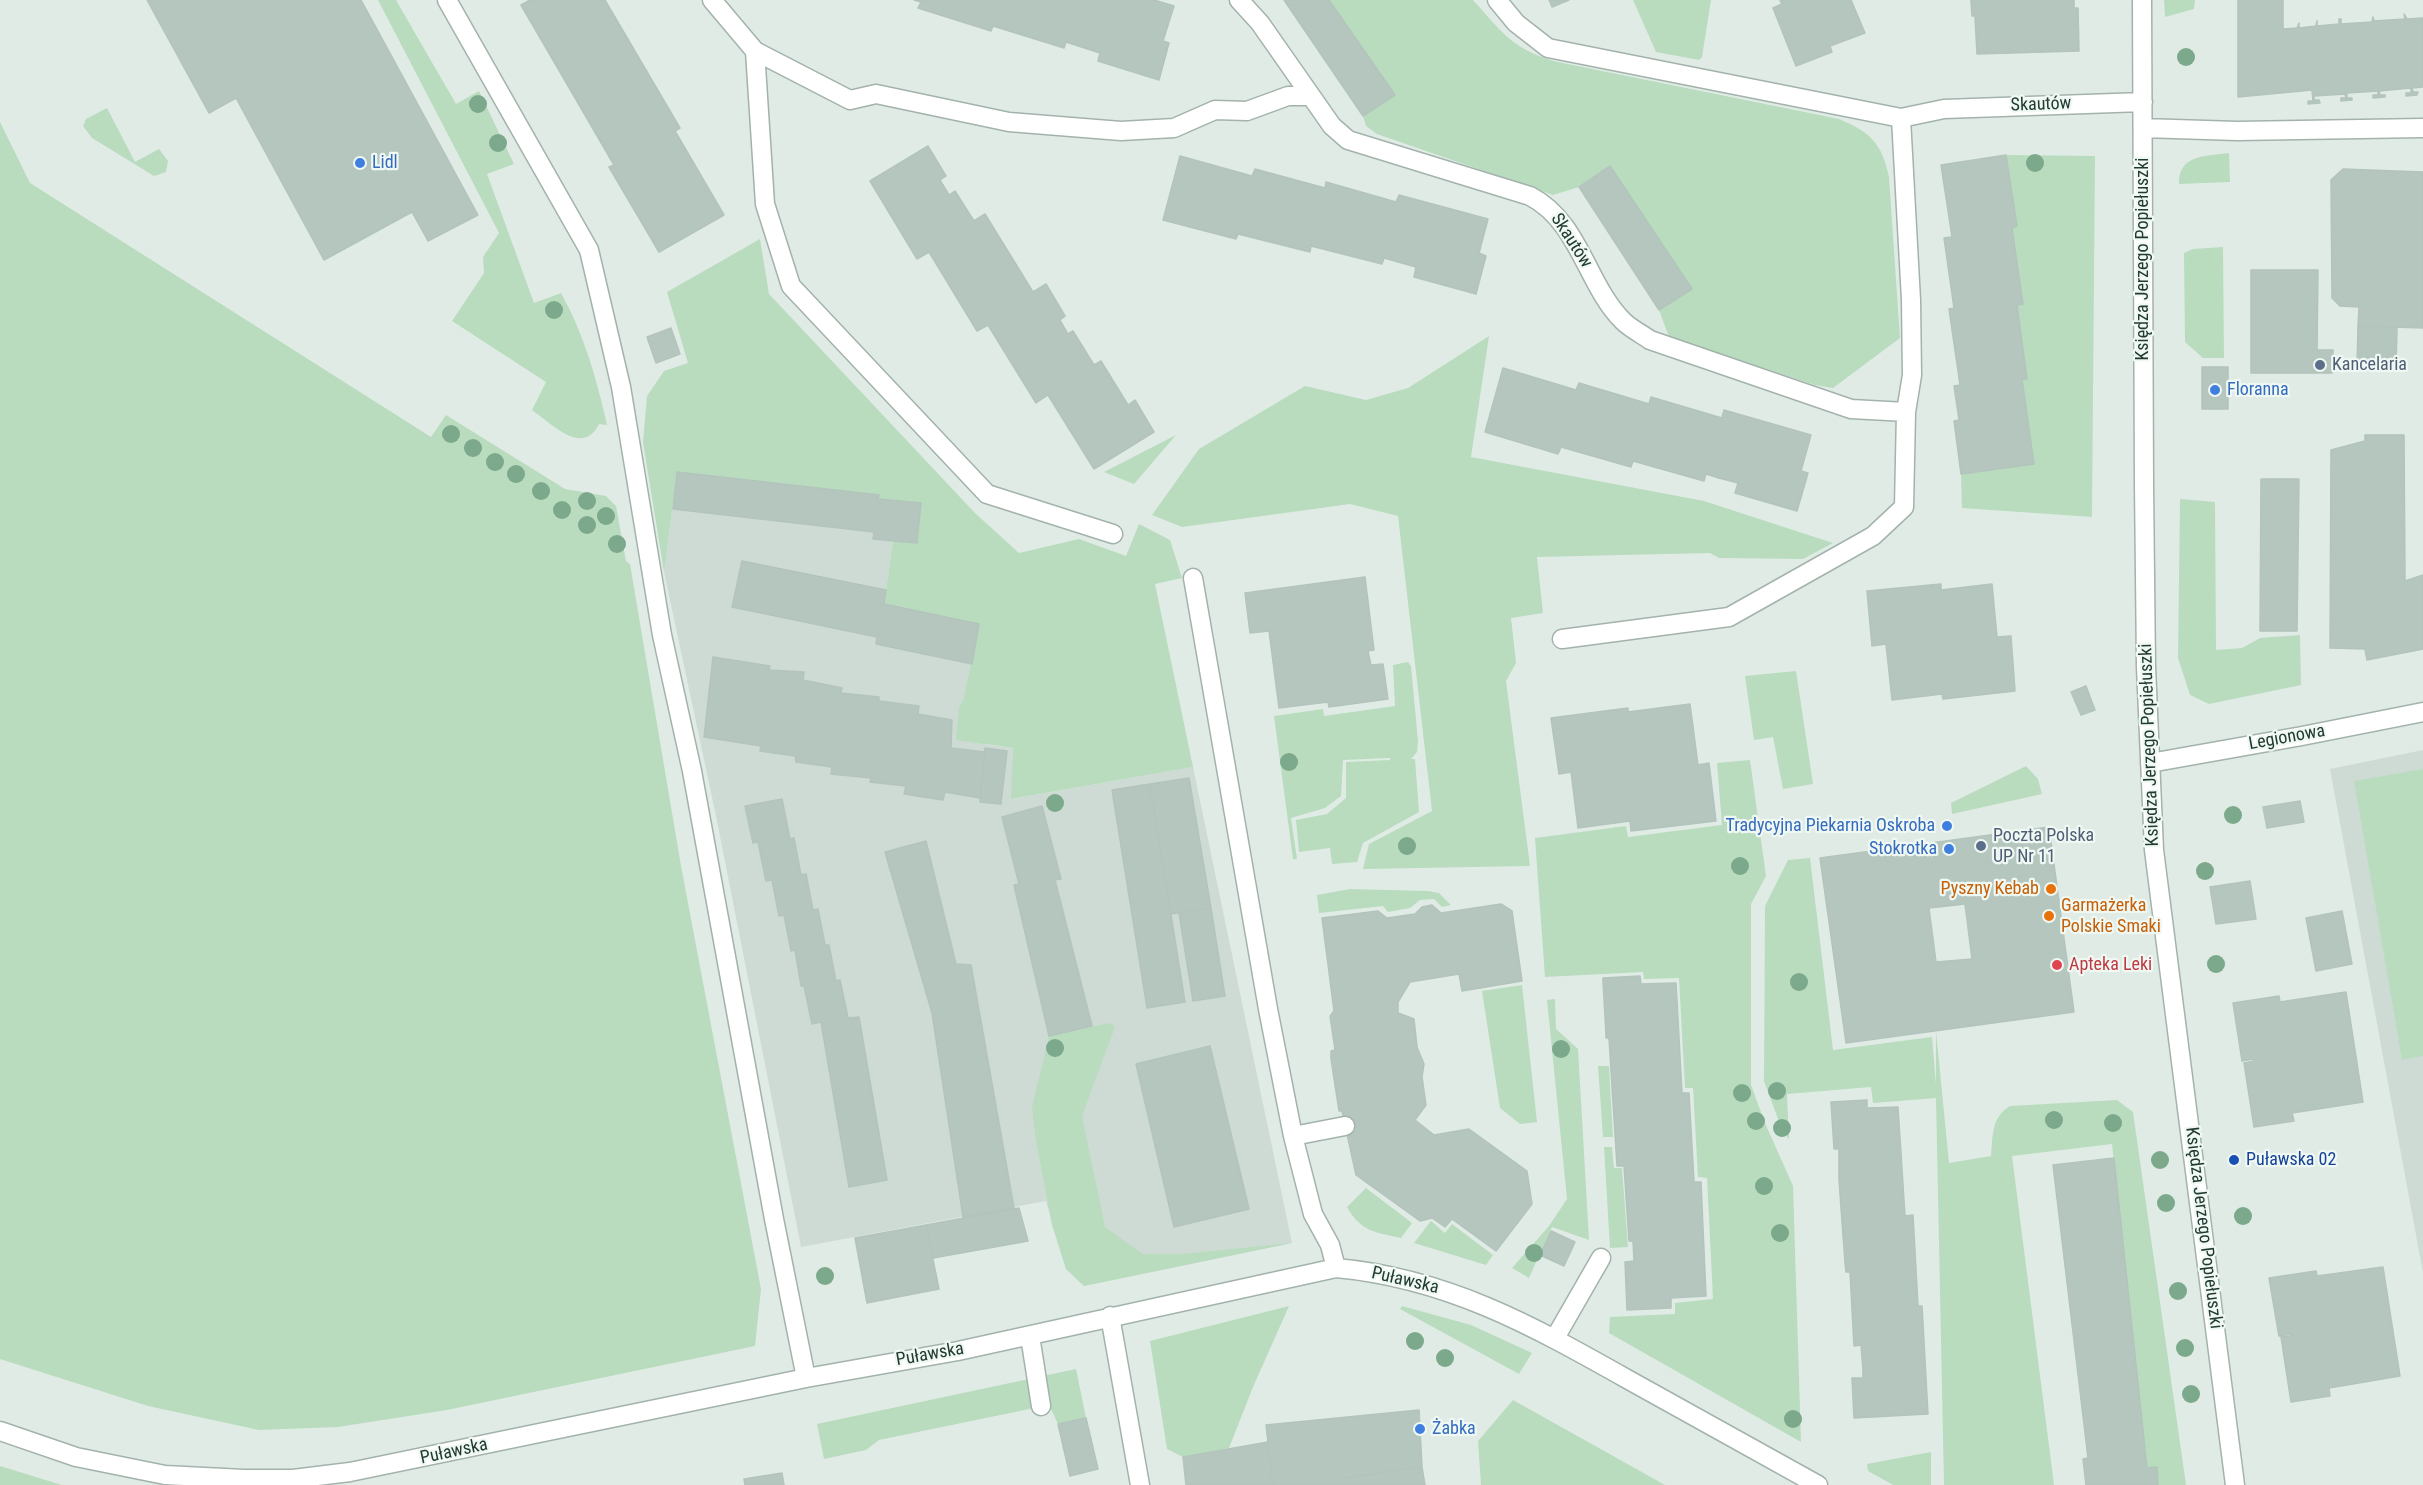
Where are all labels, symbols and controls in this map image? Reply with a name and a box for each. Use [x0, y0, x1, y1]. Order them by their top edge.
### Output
street label: Skautów [2010, 93, 2072, 117]
place label: Lidl [372, 152, 398, 174]
marker: Lidl [353, 156, 367, 170]
street label: Księdza Jerzego Popiełuszki [2132, 158, 2154, 360]
street label: Skautów [1545, 210, 1597, 272]
place label: Kancelaria [2332, 354, 2407, 376]
marker: Kancelaria [2313, 358, 2327, 372]
place label: Floranna [2227, 379, 2289, 401]
marker: Floranna [2208, 383, 2222, 397]
street label: Księdza Jerzego Popiełuszki [2136, 643, 2164, 847]
street label: Legionowa [2247, 721, 2327, 755]
place label: Tradycyjna Piekarnia Oskroba [1726, 815, 1935, 837]
marker: Tradycyjna Piekarnia Oskroba [1940, 819, 1954, 833]
place label: Poczta Polska UP Nr 11 [1993, 825, 2094, 868]
place label: Stokrotka [1869, 838, 1937, 860]
marker: Poczta Polska UP Nr 11 [1974, 839, 1988, 853]
marker: Stokrotka [1942, 842, 1956, 856]
place label: Pyszny Kebab [1941, 878, 2039, 900]
marker: Pyszny Kebab [2044, 882, 2058, 896]
place label: Garmażerka Polskie Smaki [2061, 895, 2161, 938]
marker: Garmażerka Polskie Smaki [2042, 909, 2056, 923]
place label: Apteka Leki [2069, 954, 2152, 976]
marker: Apteka Leki [2050, 958, 2064, 972]
street label: Księdza Jerzego Popiełuszki [2180, 1126, 2226, 1330]
place label: Puławska 02 [2246, 1149, 2336, 1171]
marker: Puławska 02 [2227, 1153, 2241, 1167]
street label: Puławska [1369, 1263, 1441, 1299]
street label: Puławska [894, 1338, 966, 1372]
place label: Żabka [1432, 1418, 1476, 1440]
marker: Żabka [1413, 1422, 1427, 1436]
street label: Puławska [418, 1434, 490, 1470]

